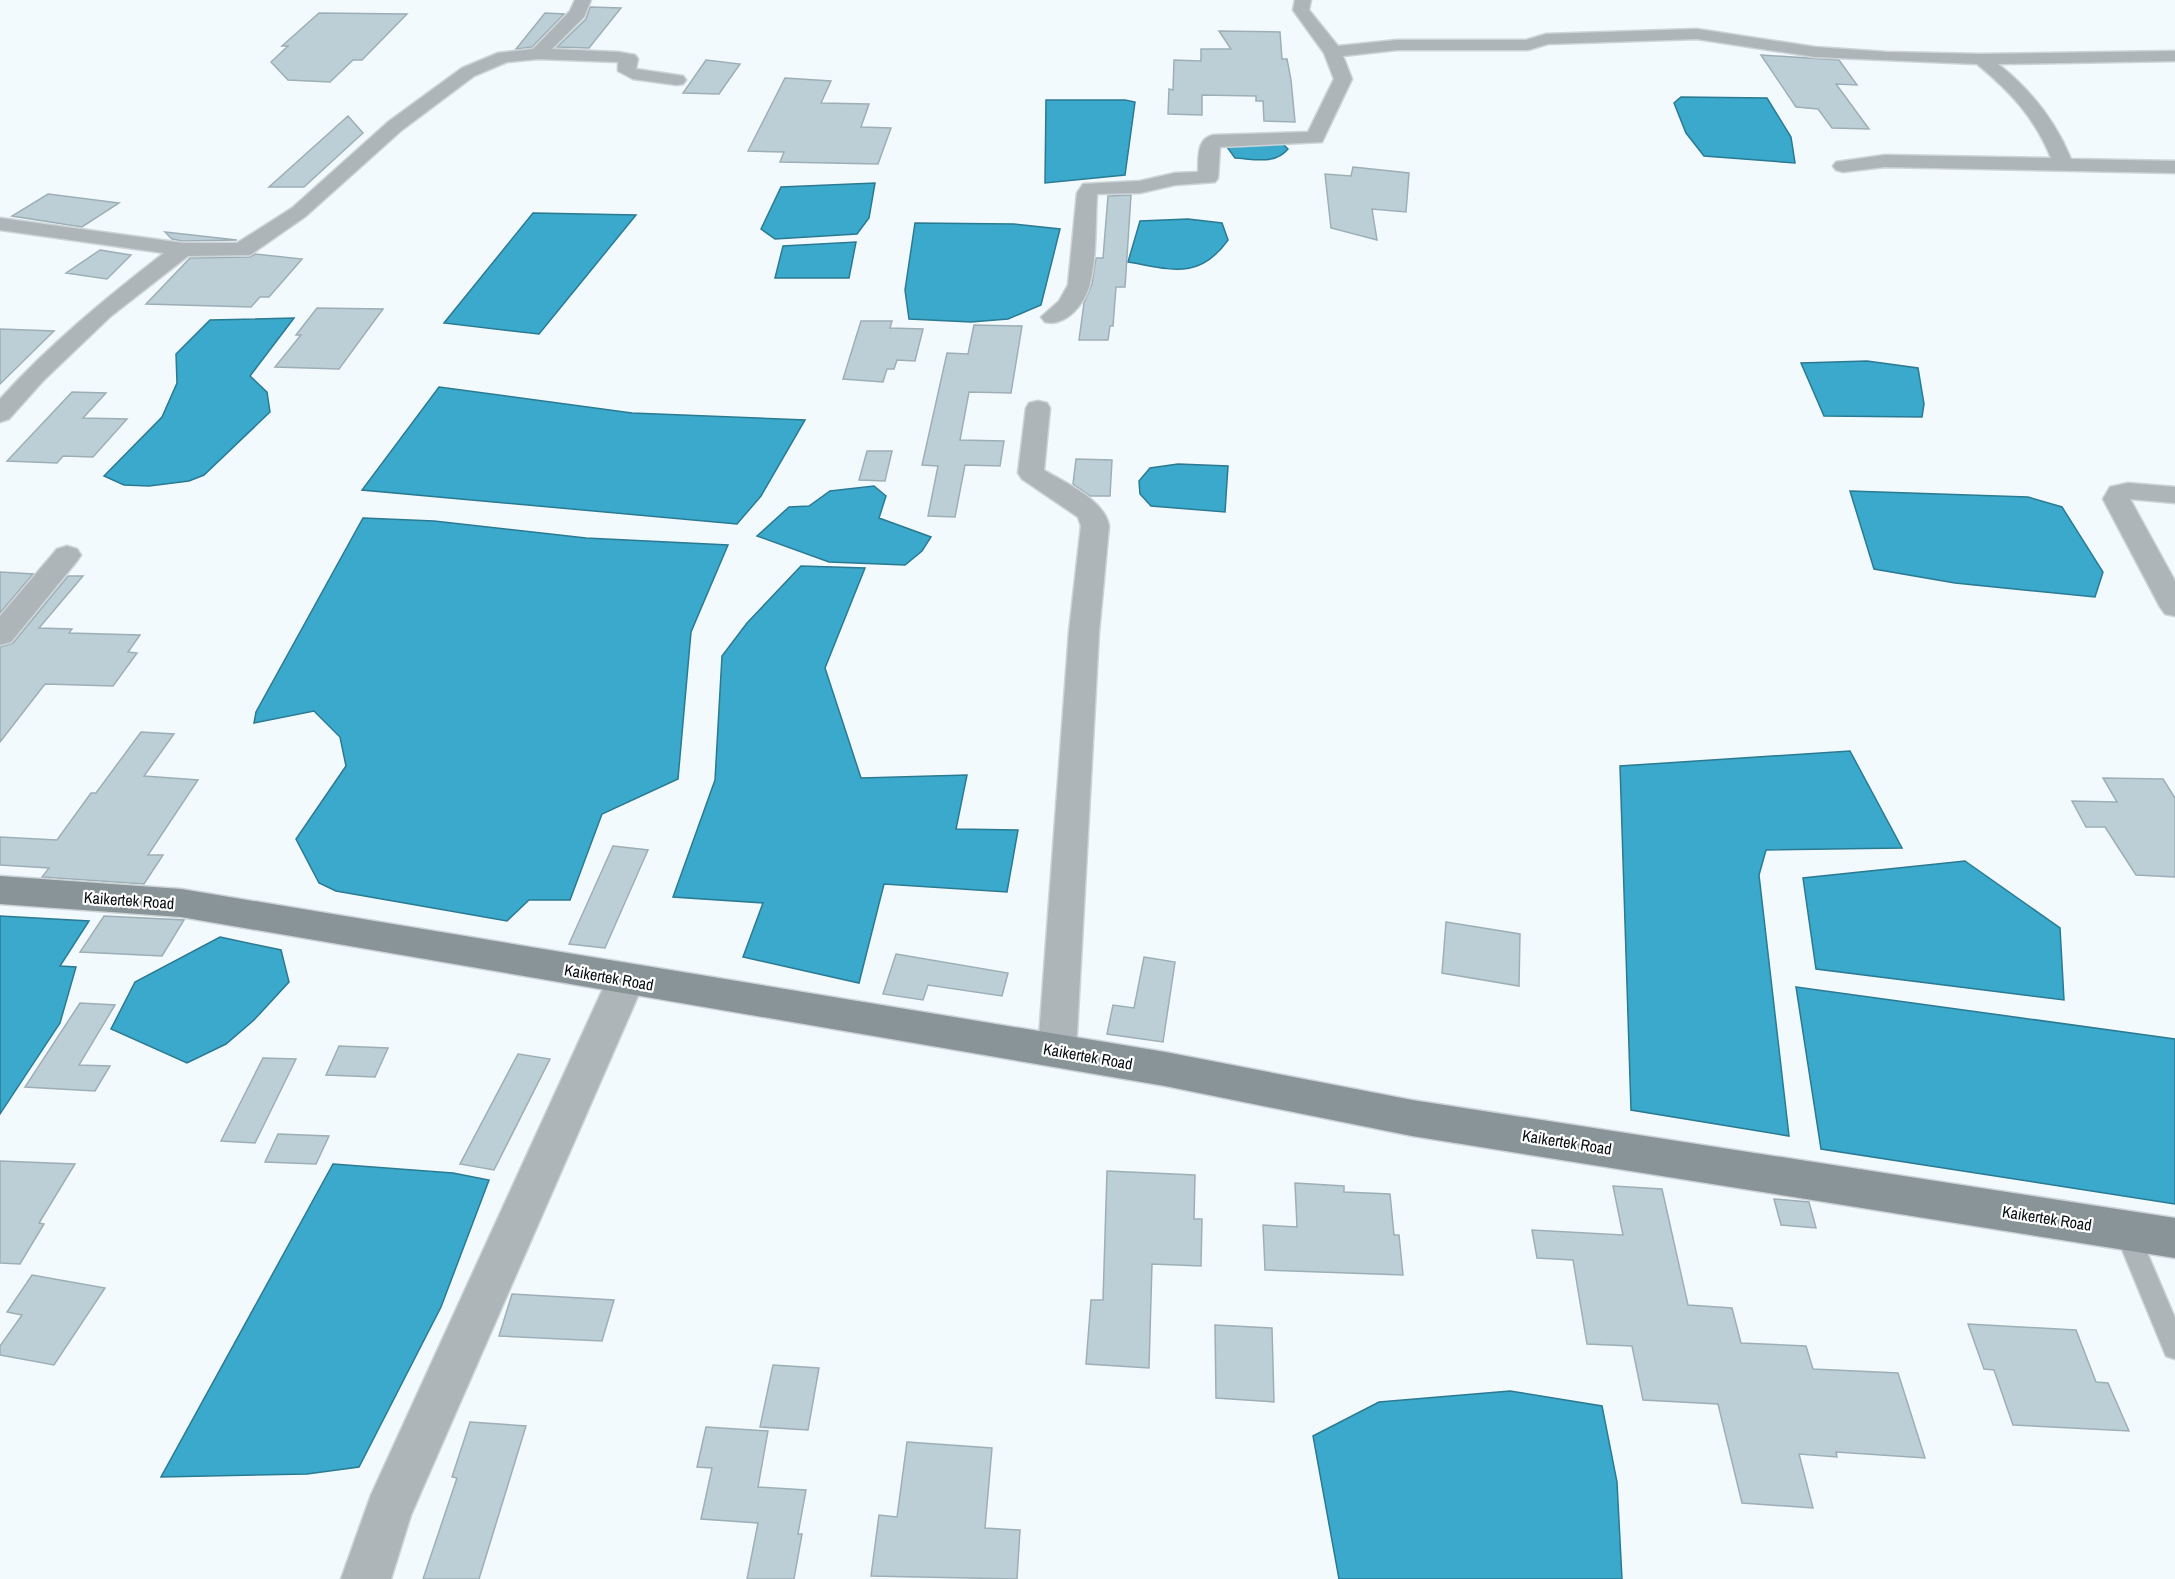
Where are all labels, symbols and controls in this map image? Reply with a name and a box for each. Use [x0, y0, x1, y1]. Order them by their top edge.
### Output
street label: Kaikertek Road [83, 886, 175, 914]
street label: Kaikertek Road [563, 958, 655, 996]
street label: Kaikertek Road [1042, 1037, 1134, 1075]
street label: Kaikertek Road [1521, 1124, 1613, 1160]
street label: Kaikertek Road [2001, 1200, 2093, 1236]

